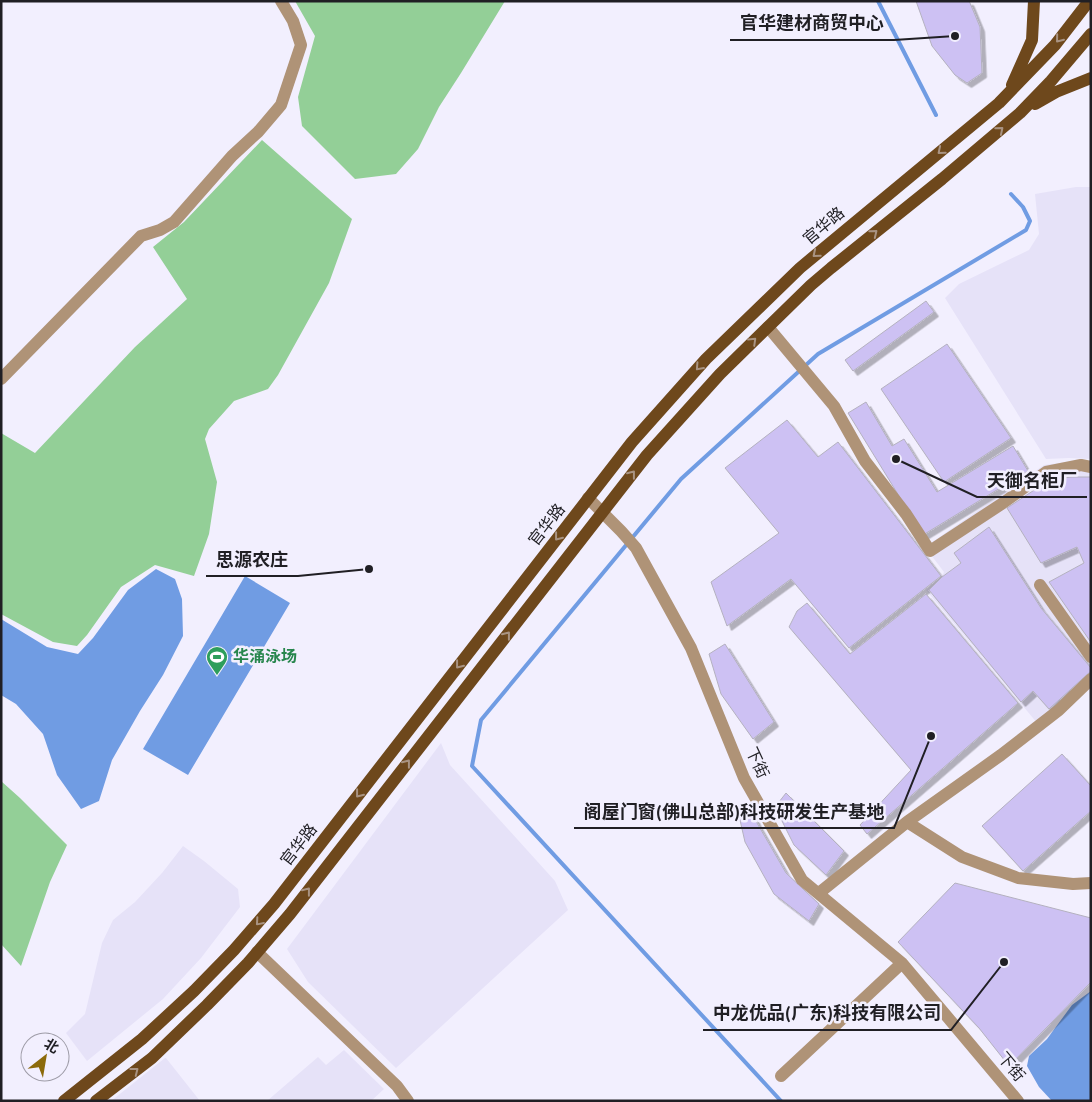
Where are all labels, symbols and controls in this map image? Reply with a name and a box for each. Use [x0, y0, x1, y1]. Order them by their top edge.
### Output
callout: 官华建材商贸中心 [730, 7, 894, 40]
text: 官华建材商贸中心 [740, 11, 884, 36]
one-way arrow [1056, 34, 1065, 43]
one-way arrow [994, 127, 1003, 136]
one-way arrow [938, 145, 947, 153]
street label: 官华路 [799, 202, 849, 250]
one-way arrow [868, 230, 878, 239]
one-way arrow [813, 249, 822, 257]
one-way arrow [747, 338, 756, 347]
one-way arrow [696, 361, 705, 370]
callout: 天御名柜厂 [977, 464, 1087, 497]
text: 天御名柜厂 [987, 469, 1077, 494]
one-way arrow [627, 471, 635, 480]
street label: 官华路 [524, 499, 570, 551]
one-way arrow [556, 531, 564, 540]
callout: 思源农庄 [206, 543, 298, 576]
text: 思源农庄 [216, 548, 288, 573]
one-way arrow [502, 632, 510, 641]
sports icon: 华涌泳场 [205, 645, 229, 676]
place label: 华涌泳场 [233, 646, 297, 668]
one-way arrow [456, 659, 464, 668]
street label: 下街 [740, 744, 774, 782]
one-way arrow [402, 760, 410, 769]
one-way arrow [357, 788, 365, 797]
callout: 阁屋门窗(佛山总部)科技研发生产基地 [574, 795, 894, 828]
text: 阁屋门窗(佛山总部)科技研发生产基地 [584, 800, 884, 825]
street label: 官华路 [276, 819, 322, 871]
one-way arrow [302, 888, 310, 897]
one-way arrow [256, 916, 265, 925]
callout: 中龙优品(广东)科技有限公司 [703, 997, 951, 1030]
text: 中龙优品(广东)科技有限公司 [713, 1001, 941, 1026]
north arrow [20, 1032, 70, 1082]
text: 北 [40, 1035, 62, 1059]
street label: 下街 [992, 1048, 1030, 1086]
one-way arrow [129, 1068, 139, 1077]

